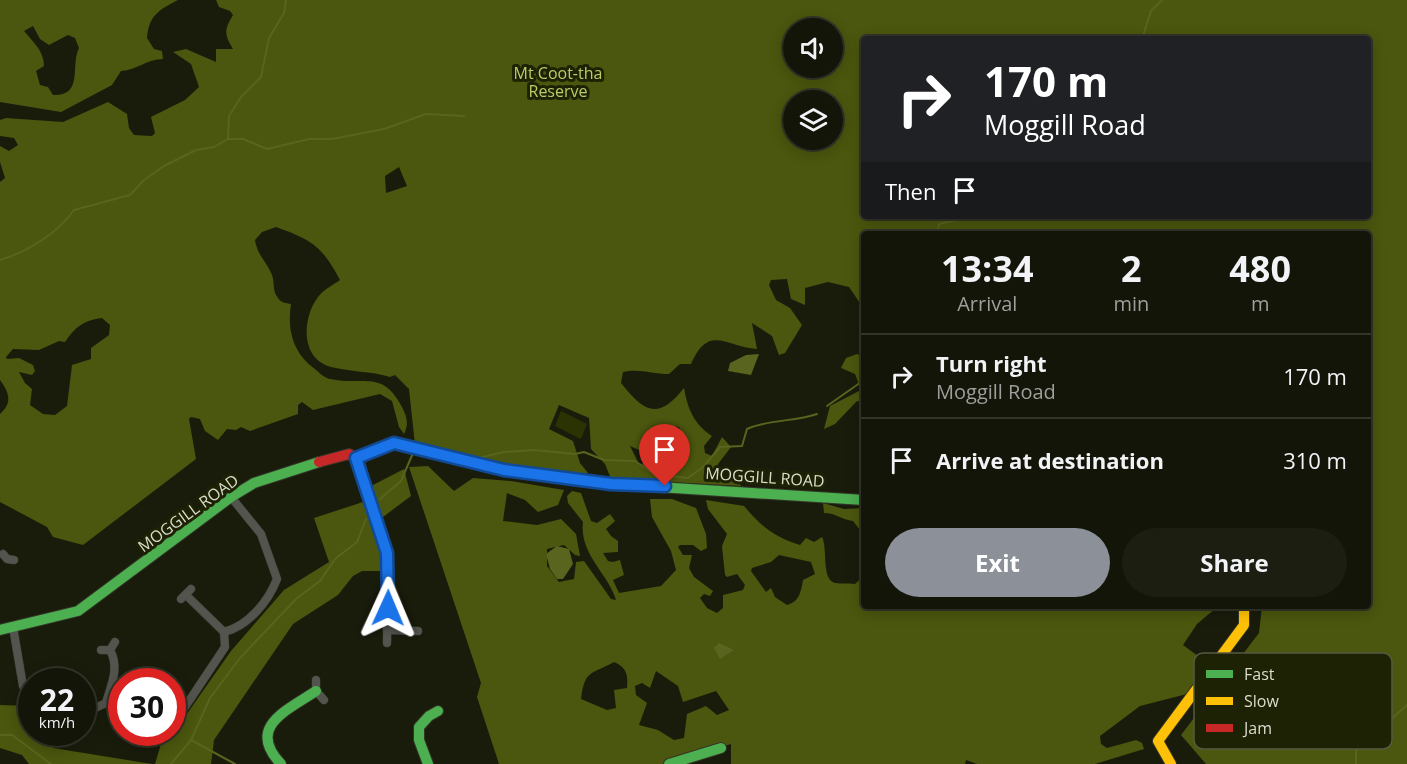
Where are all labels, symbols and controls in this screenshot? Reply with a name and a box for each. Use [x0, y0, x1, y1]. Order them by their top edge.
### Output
map controls [783, 18, 843, 150]
button: sound [783, 18, 843, 78]
text: 170 m [984, 52, 1108, 109]
icon: right [885, 60, 963, 138]
park label: Mt Coot-tha Reserve [514, 62, 602, 102]
button: layers [783, 90, 843, 150]
text: Moggill Road [984, 106, 1146, 143]
icon: arrive [948, 174, 981, 207]
text: Then [885, 176, 936, 206]
text: 13:34 [941, 244, 1034, 293]
text: 2 [1121, 244, 1142, 293]
text: 480 [1229, 244, 1291, 293]
text: Arrival [957, 290, 1017, 317]
text: min [1113, 290, 1149, 317]
text: m [1251, 290, 1269, 317]
text: Turn right [936, 348, 1047, 378]
icon: right [885, 360, 918, 393]
text: 170 m [1283, 361, 1347, 391]
text: Moggill Road [936, 378, 1056, 405]
pin [639, 424, 690, 486]
icon: arrive [648, 433, 681, 466]
icon: arrive [885, 444, 918, 477]
text: Arrive at destination [936, 445, 1164, 475]
text: 310 m [1283, 445, 1347, 475]
street label: MOGGILL ROAD [705, 462, 825, 492]
street label: MOGGILL ROAD [133, 469, 243, 557]
button: Exit [885, 528, 1110, 597]
button: Share [1122, 528, 1347, 597]
position arrow [356, 576, 420, 640]
legend [1194, 653, 1392, 749]
text: Fast [1244, 663, 1275, 685]
speed limit sign: 30 [108, 668, 186, 746]
text: 22 [40, 679, 74, 720]
text: Slow [1244, 690, 1279, 712]
text: km/h [39, 712, 75, 732]
text: Jam [1242, 717, 1272, 739]

